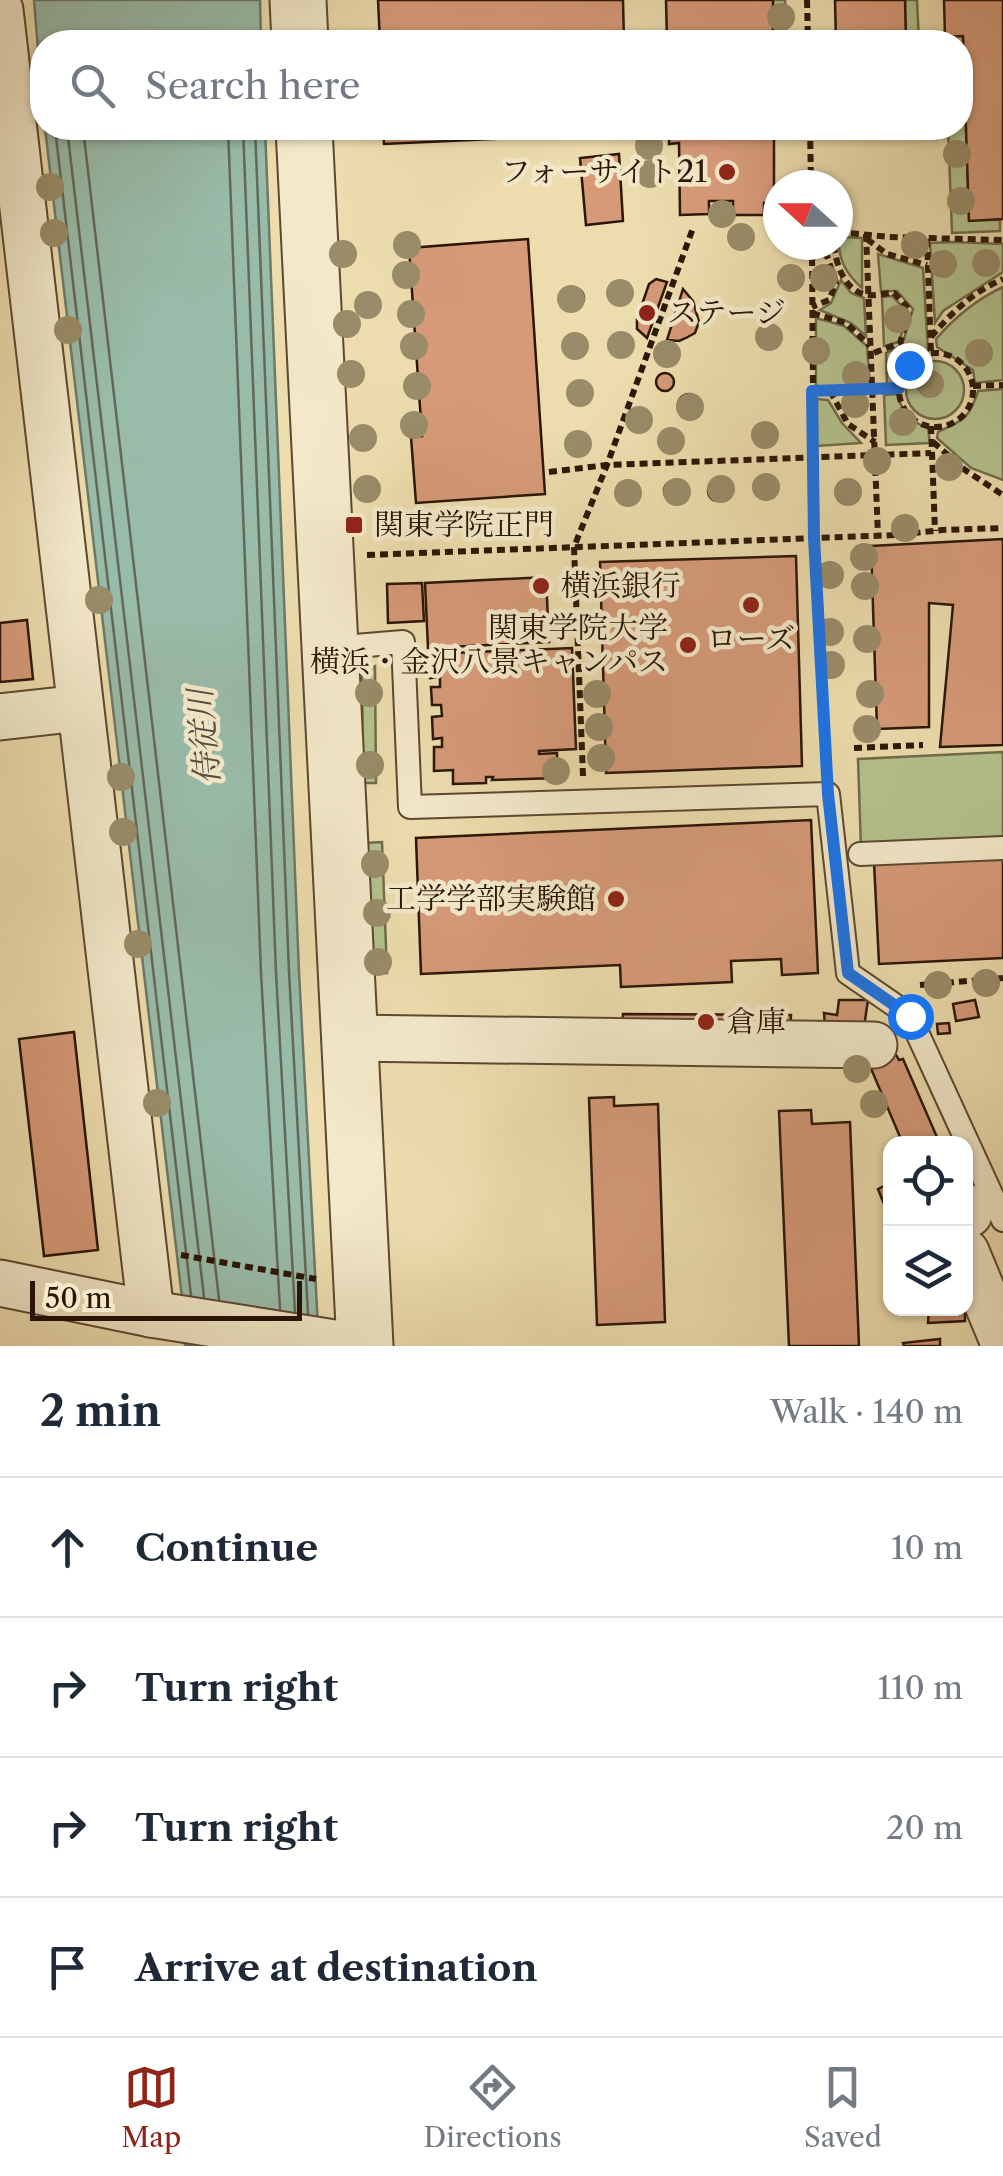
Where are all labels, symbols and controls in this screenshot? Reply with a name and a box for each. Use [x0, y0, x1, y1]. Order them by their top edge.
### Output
search box [30, 30, 973, 140]
icon: search [65, 58, 120, 113]
text: Search here [145, 62, 360, 109]
place label: フォーサイト21 [501, 153, 707, 190]
marker: フォーサイト21 [716, 161, 738, 183]
north arrow [763, 170, 853, 260]
place label: ステージ [667, 294, 786, 331]
marker: ステージ [636, 302, 658, 324]
route end [887, 343, 933, 389]
place label: 関東学院正門 [374, 506, 554, 543]
marker: 関東学院正門 [343, 514, 365, 536]
place label: 横浜銀行 [561, 567, 681, 604]
marker: 横浜銀行 [530, 575, 552, 597]
marker: ローズ [740, 594, 762, 616]
place label: 関東学院大学 横浜・金沢八景キャンパス [310, 609, 668, 680]
place label: ローズ [707, 620, 795, 657]
marker: 関東学院大学 横浜・金沢八景キャンパス [677, 634, 699, 656]
water label: 侍従川 [180, 685, 227, 787]
place label: 工学学部実験館 [386, 880, 596, 917]
marker: 工学学部実験館 [605, 888, 627, 910]
route start [888, 994, 934, 1040]
place label: 倉庫 [726, 1003, 786, 1040]
marker: 倉庫 [695, 1011, 717, 1033]
map controls [883, 1136, 973, 1316]
button: locate [883, 1136, 973, 1226]
button: layers [883, 1226, 973, 1316]
scale bar [30, 1276, 302, 1320]
text: 50 m [45, 1281, 112, 1315]
text: 2 min [40, 1385, 161, 1437]
text: Walk · 140 m [770, 1392, 963, 1431]
icon: ahead [40, 1520, 95, 1575]
text: Continue [135, 1524, 318, 1571]
text: 10 m [891, 1528, 963, 1567]
icon: right [40, 1660, 95, 1715]
text: Turn right [135, 1664, 338, 1711]
text: 110 m [877, 1668, 963, 1707]
icon: right [40, 1800, 95, 1855]
text: Turn right [135, 1804, 338, 1851]
text: 20 m [886, 1808, 963, 1847]
icon: arrive [40, 1940, 95, 1995]
text: Arrive at destination [135, 1944, 538, 1991]
tab: Map [121, 2060, 181, 2154]
tab: Directions [423, 2060, 562, 2154]
tab: Saved [804, 2060, 882, 2154]

